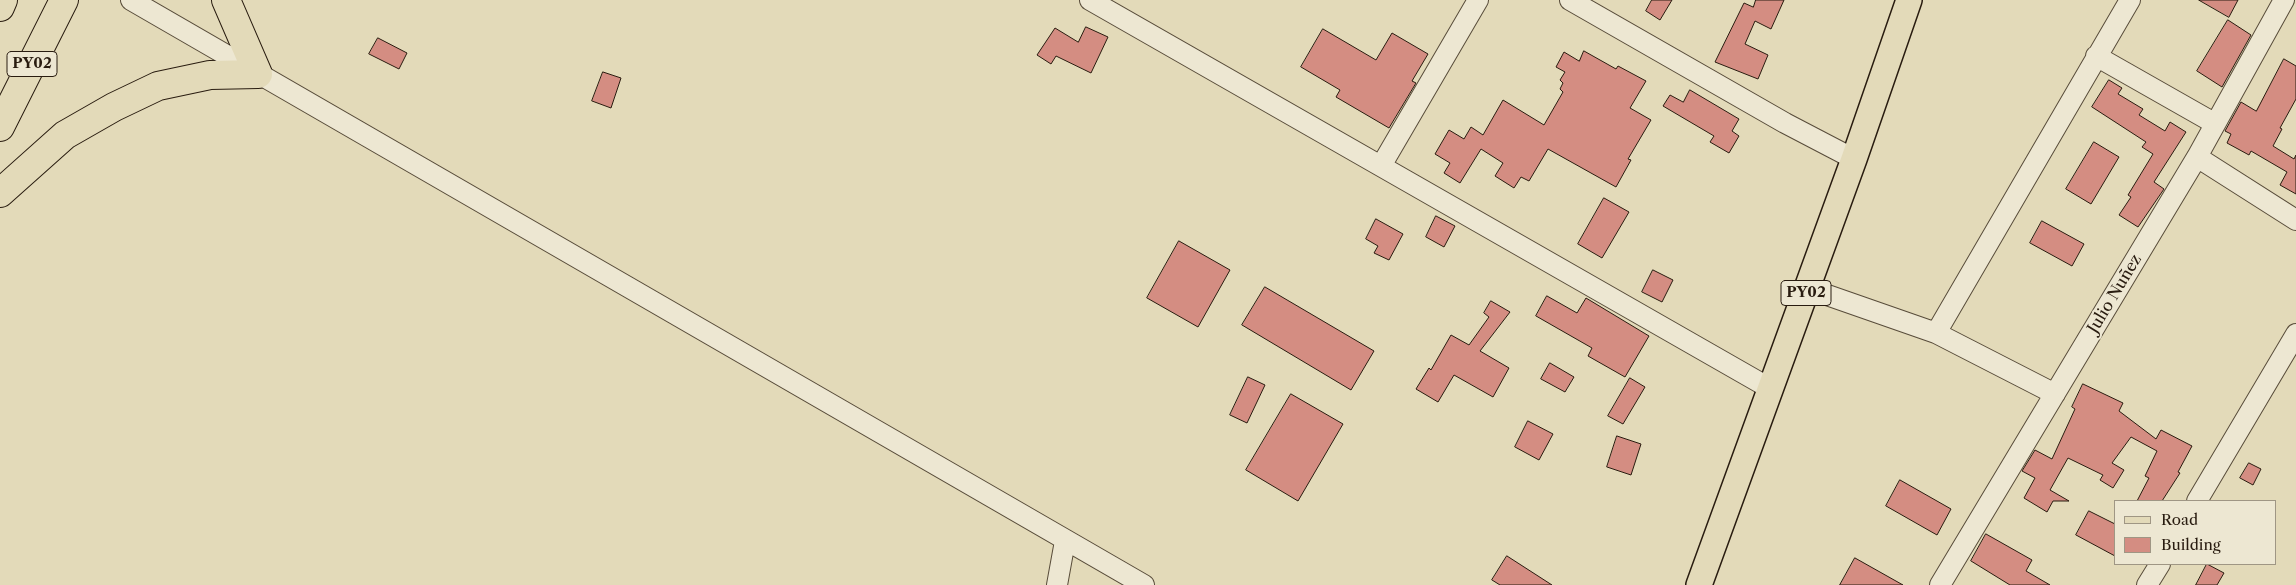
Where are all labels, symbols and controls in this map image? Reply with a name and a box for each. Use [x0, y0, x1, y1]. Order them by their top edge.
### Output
road number: PY02 [7, 52, 57, 76]
street label: Julio Nuñez [2084, 251, 2146, 337]
road number: PY02 [1781, 280, 1831, 306]
legend [2114, 500, 2276, 565]
text: Road [2161, 510, 2198, 529]
text: Building [2161, 535, 2221, 554]

